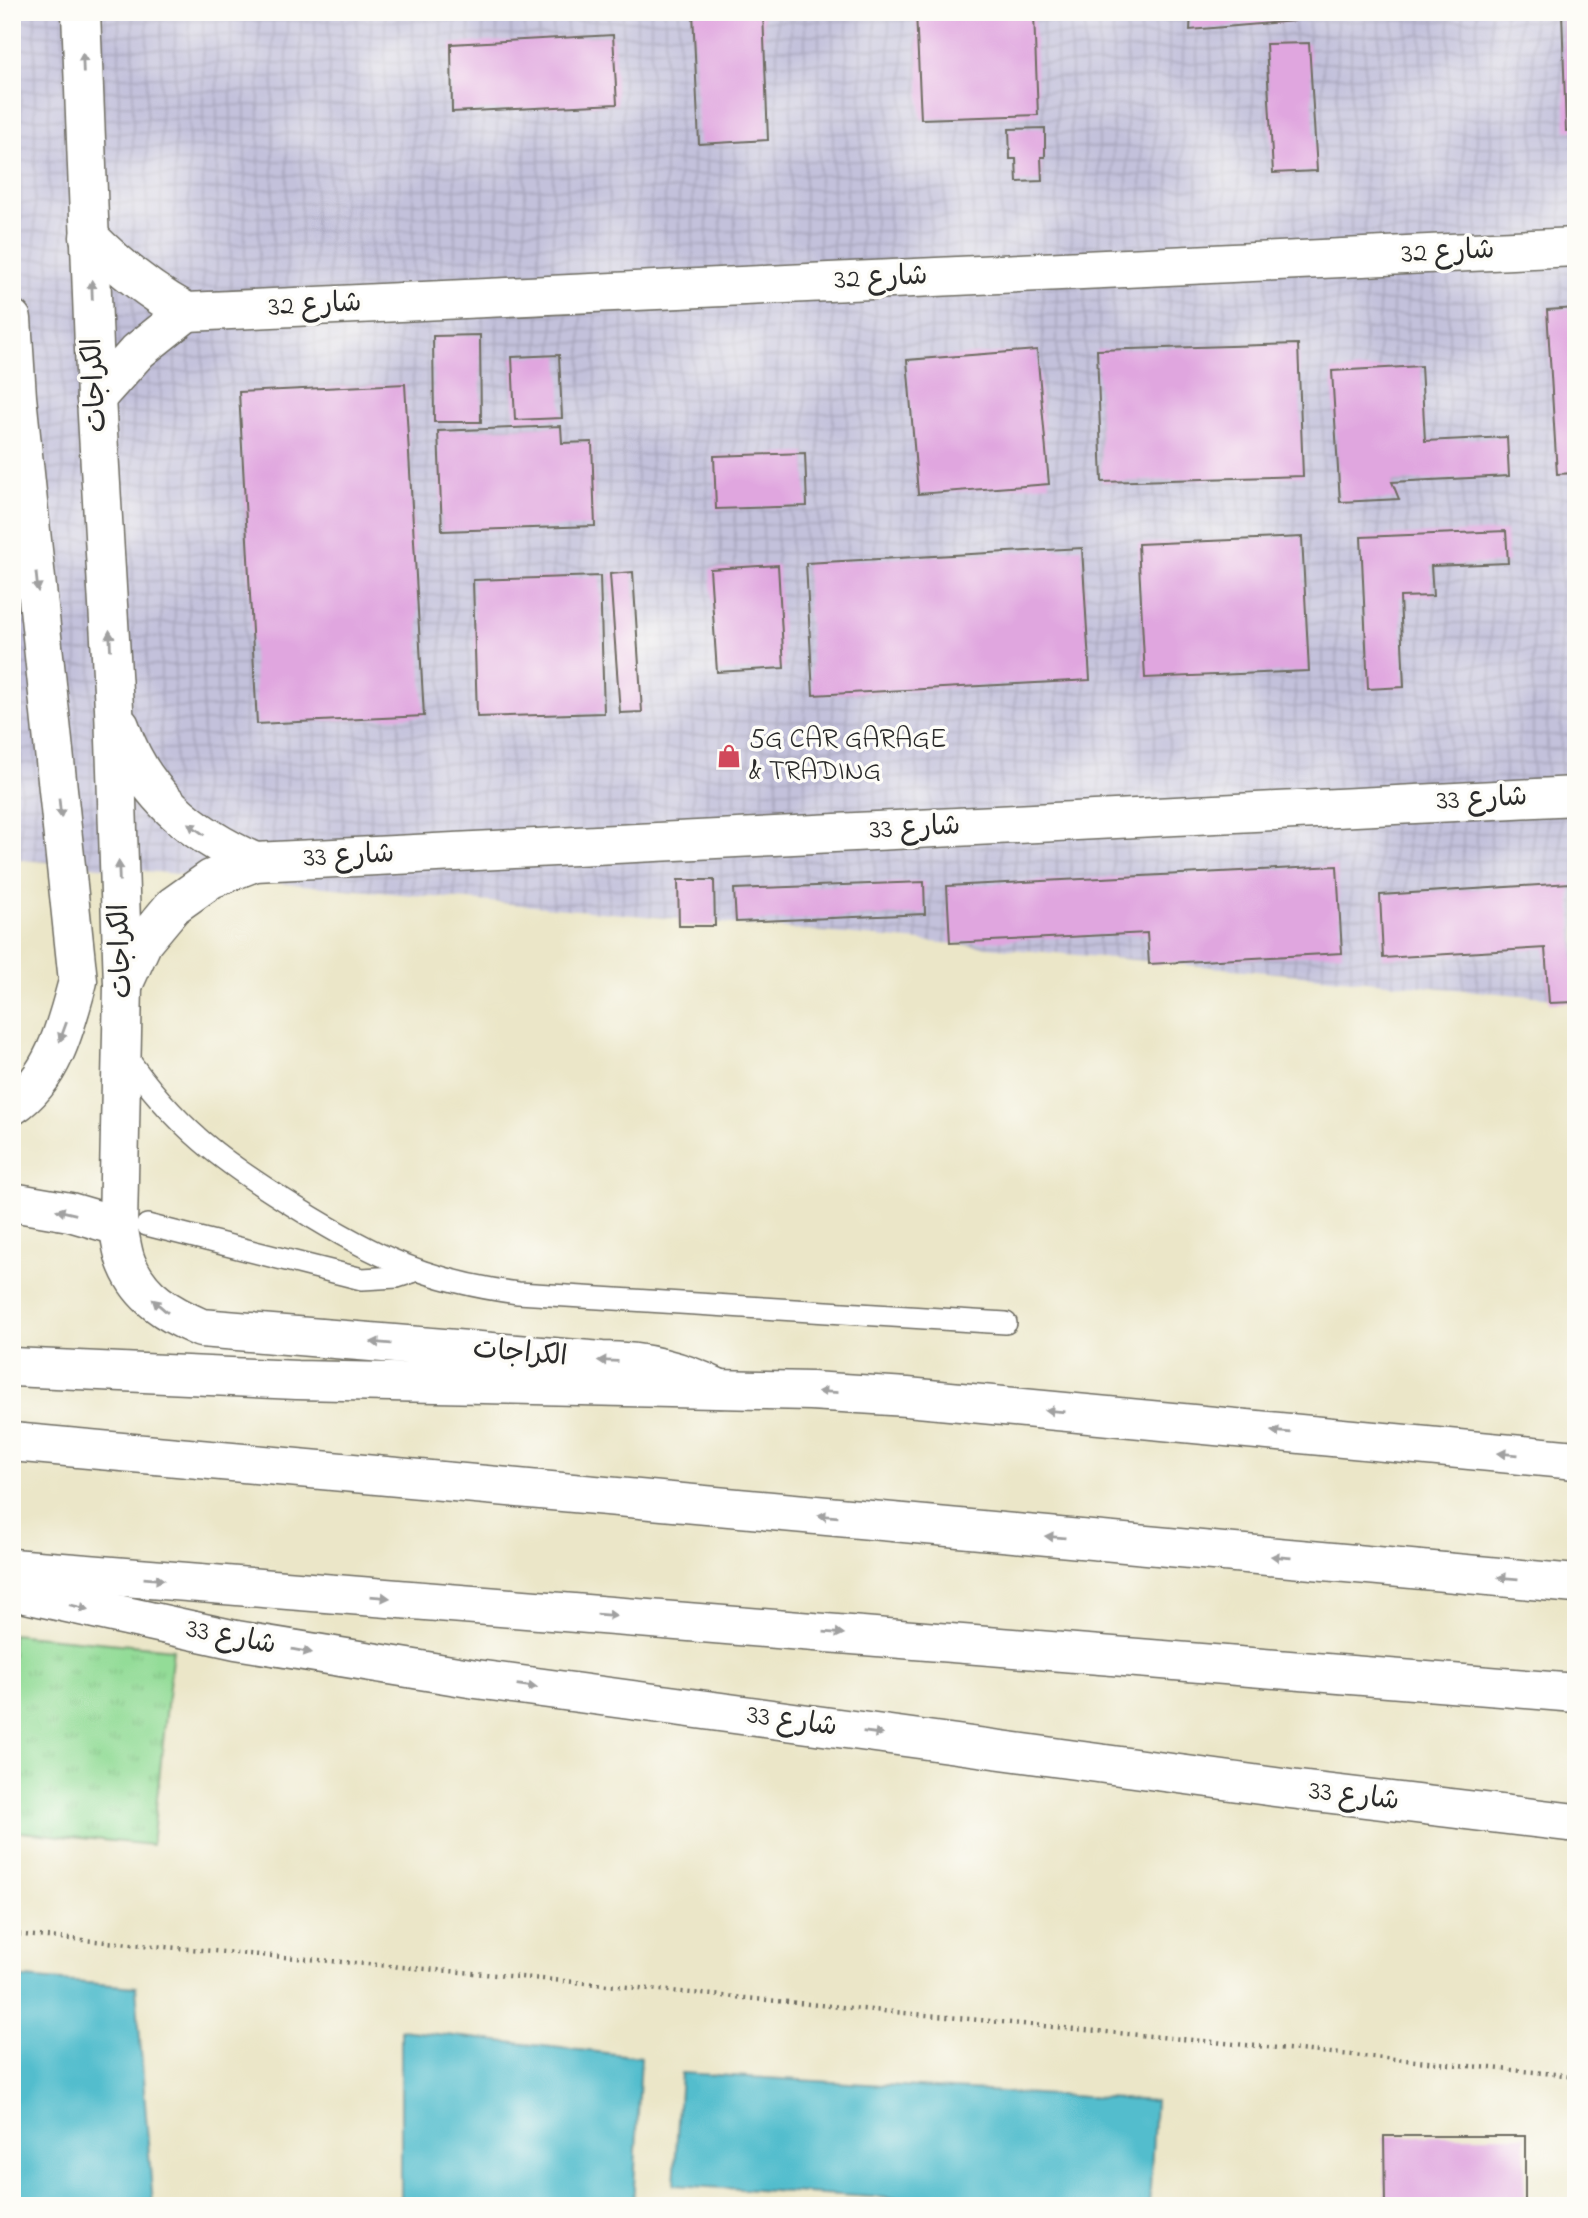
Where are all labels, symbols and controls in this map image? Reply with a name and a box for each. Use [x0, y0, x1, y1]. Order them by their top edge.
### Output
one-way arrow [77, 51, 88, 73]
street label: شارع 32 [1400, 230, 1496, 276]
street label: شارع 32 [833, 256, 929, 302]
one-way arrow [86, 279, 97, 301]
street label: شارع 32 [267, 283, 363, 329]
street label: الكراجات [73, 337, 119, 433]
one-way arrow [31, 571, 42, 593]
one-way arrow [104, 628, 115, 650]
place label: 5G CAR GARAGE & TRADING [749, 720, 947, 793]
shop icon: 5G CAR GARAGE & TRADING [715, 742, 743, 770]
street label: شارع 33 [1436, 777, 1528, 823]
one-way arrow [55, 797, 66, 819]
street label: شارع 33 [869, 806, 961, 852]
one-way arrow [186, 822, 205, 836]
street label: شارع 33 [303, 834, 395, 880]
one-way arrow [114, 860, 125, 882]
street label: الكراجات [100, 903, 144, 999]
one-way arrow [57, 1022, 68, 1043]
one-way arrow [55, 1206, 77, 1217]
one-way arrow [151, 1298, 169, 1314]
street label: الكراجات [471, 1329, 569, 1379]
one-way arrow [370, 1337, 392, 1348]
one-way arrow [597, 1355, 619, 1366]
one-way arrow [817, 1387, 839, 1398]
one-way arrow [1044, 1405, 1066, 1416]
one-way arrow [1270, 1427, 1292, 1438]
one-way arrow [1497, 1448, 1519, 1459]
one-way arrow [817, 1510, 839, 1521]
one-way arrow [1043, 1531, 1065, 1542]
one-way arrow [1270, 1551, 1292, 1562]
one-way arrow [1497, 1572, 1519, 1583]
one-way arrow [143, 1574, 165, 1585]
one-way arrow [370, 1592, 392, 1603]
one-way arrow [68, 1601, 90, 1612]
street label: شارع 33 [183, 1609, 279, 1667]
one-way arrow [596, 1610, 618, 1621]
one-way arrow [823, 1628, 845, 1639]
one-way arrow [291, 1646, 313, 1657]
one-way arrow [516, 1681, 538, 1692]
street label: شارع 33 [744, 1695, 840, 1749]
one-way arrow [863, 1728, 885, 1739]
street label: شارع 33 [1306, 1771, 1402, 1823]

